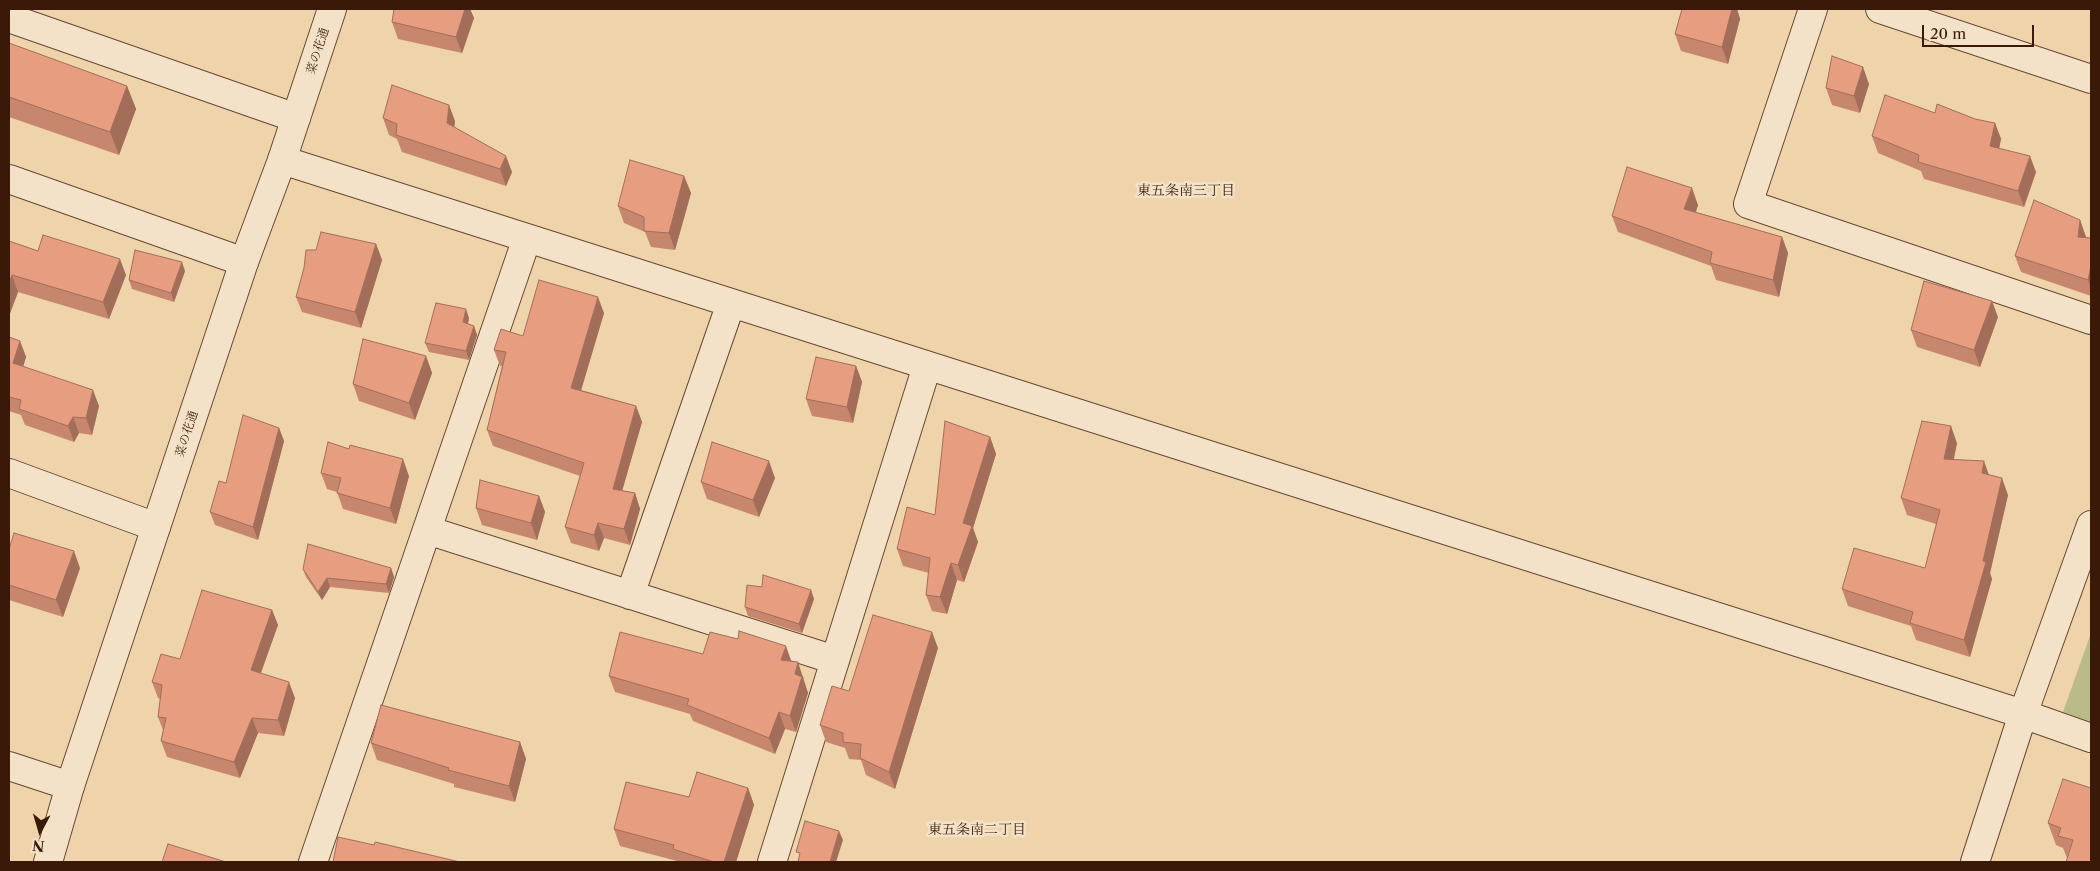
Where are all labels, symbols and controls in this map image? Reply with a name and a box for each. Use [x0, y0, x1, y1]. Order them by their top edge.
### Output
scale bar [1925, 15, 2038, 47]
text: 20 m [1930, 24, 1966, 43]
street label: 菜の花通 [304, 26, 332, 76]
district label: 東五条南三丁目 [1137, 183, 1235, 199]
street label: 菜の花通 [173, 409, 201, 459]
north arrow [15, 806, 65, 856]
district label: 東五条南二丁目 [928, 822, 1026, 838]
text: N [31, 836, 45, 856]

